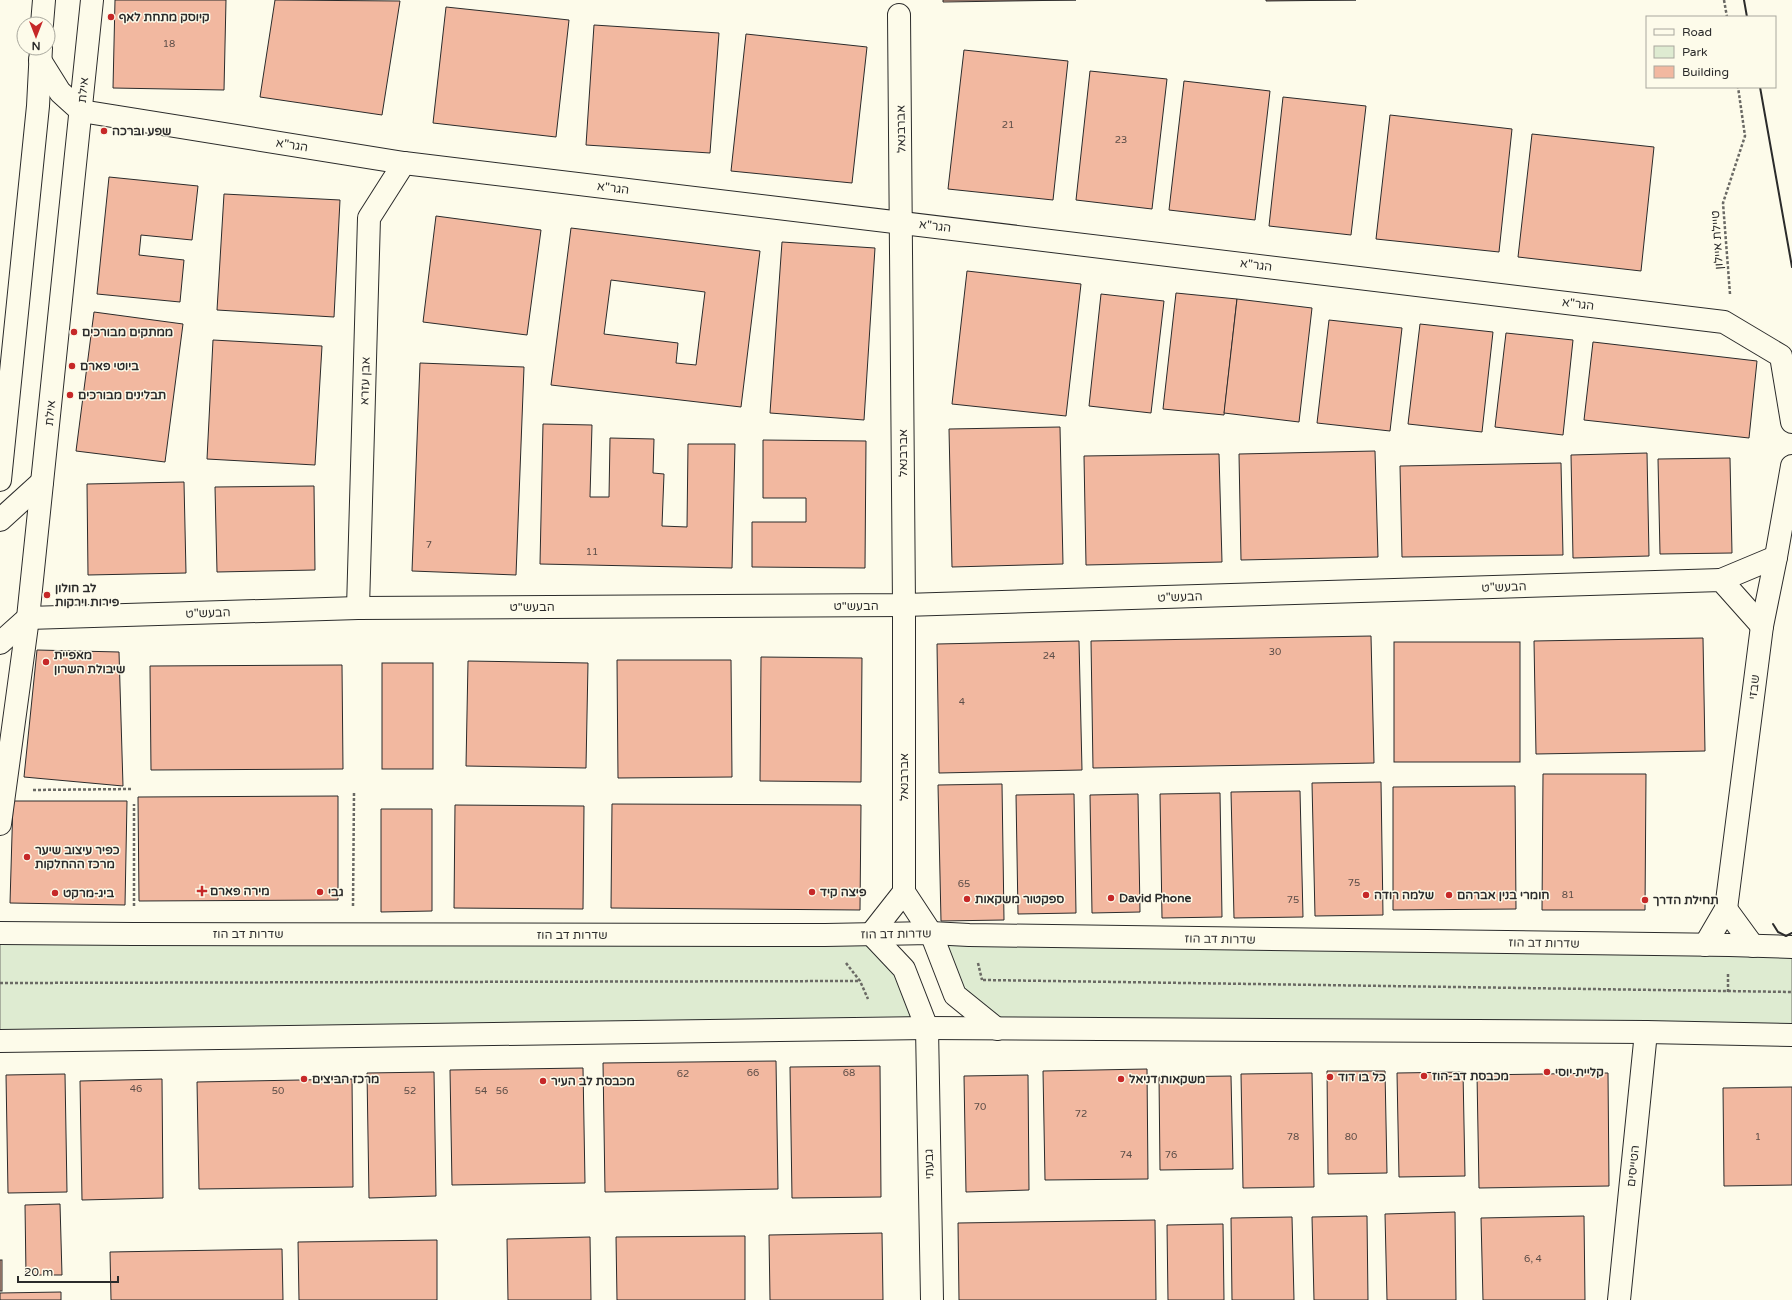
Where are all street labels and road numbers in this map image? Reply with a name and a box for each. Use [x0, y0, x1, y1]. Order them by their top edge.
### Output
street label: אילת [75, 76, 91, 104]
street label: אברבנאל [894, 105, 908, 153]
street label: הגר"א [275, 136, 309, 154]
street label: הגר"א [596, 179, 630, 197]
street label: טיילת איילון [1708, 210, 1726, 270]
street label: הגר"א [918, 217, 952, 235]
street label: הגר"א [1239, 256, 1273, 274]
street label: הגר"א [1561, 295, 1595, 313]
street label: אבן עזרא [357, 356, 373, 405]
street label: אילת [42, 399, 58, 427]
street label: אברבנאל [896, 429, 910, 477]
street label: הבעש"ט [1481, 579, 1527, 595]
street label: הבעש"ט [1157, 589, 1203, 605]
street label: הבעש"ט [833, 599, 879, 613]
street label: הבעש"ט [509, 600, 555, 614]
street label: הבעש"ט [185, 605, 231, 621]
street label: שבזי [1746, 674, 1762, 700]
street label: אברבנאל [897, 753, 911, 801]
street label: שדרות דב הוז [860, 926, 932, 942]
street label: שדרות דב הוז [212, 927, 284, 941]
street label: שדרות דב הוז [536, 928, 608, 942]
street label: שדרות דב הוז [1184, 931, 1256, 947]
street label: שדרות דב הוז [1508, 935, 1580, 951]
street label: הטייסים [1624, 1145, 1642, 1187]
street label: גבעתי [922, 1149, 936, 1179]

